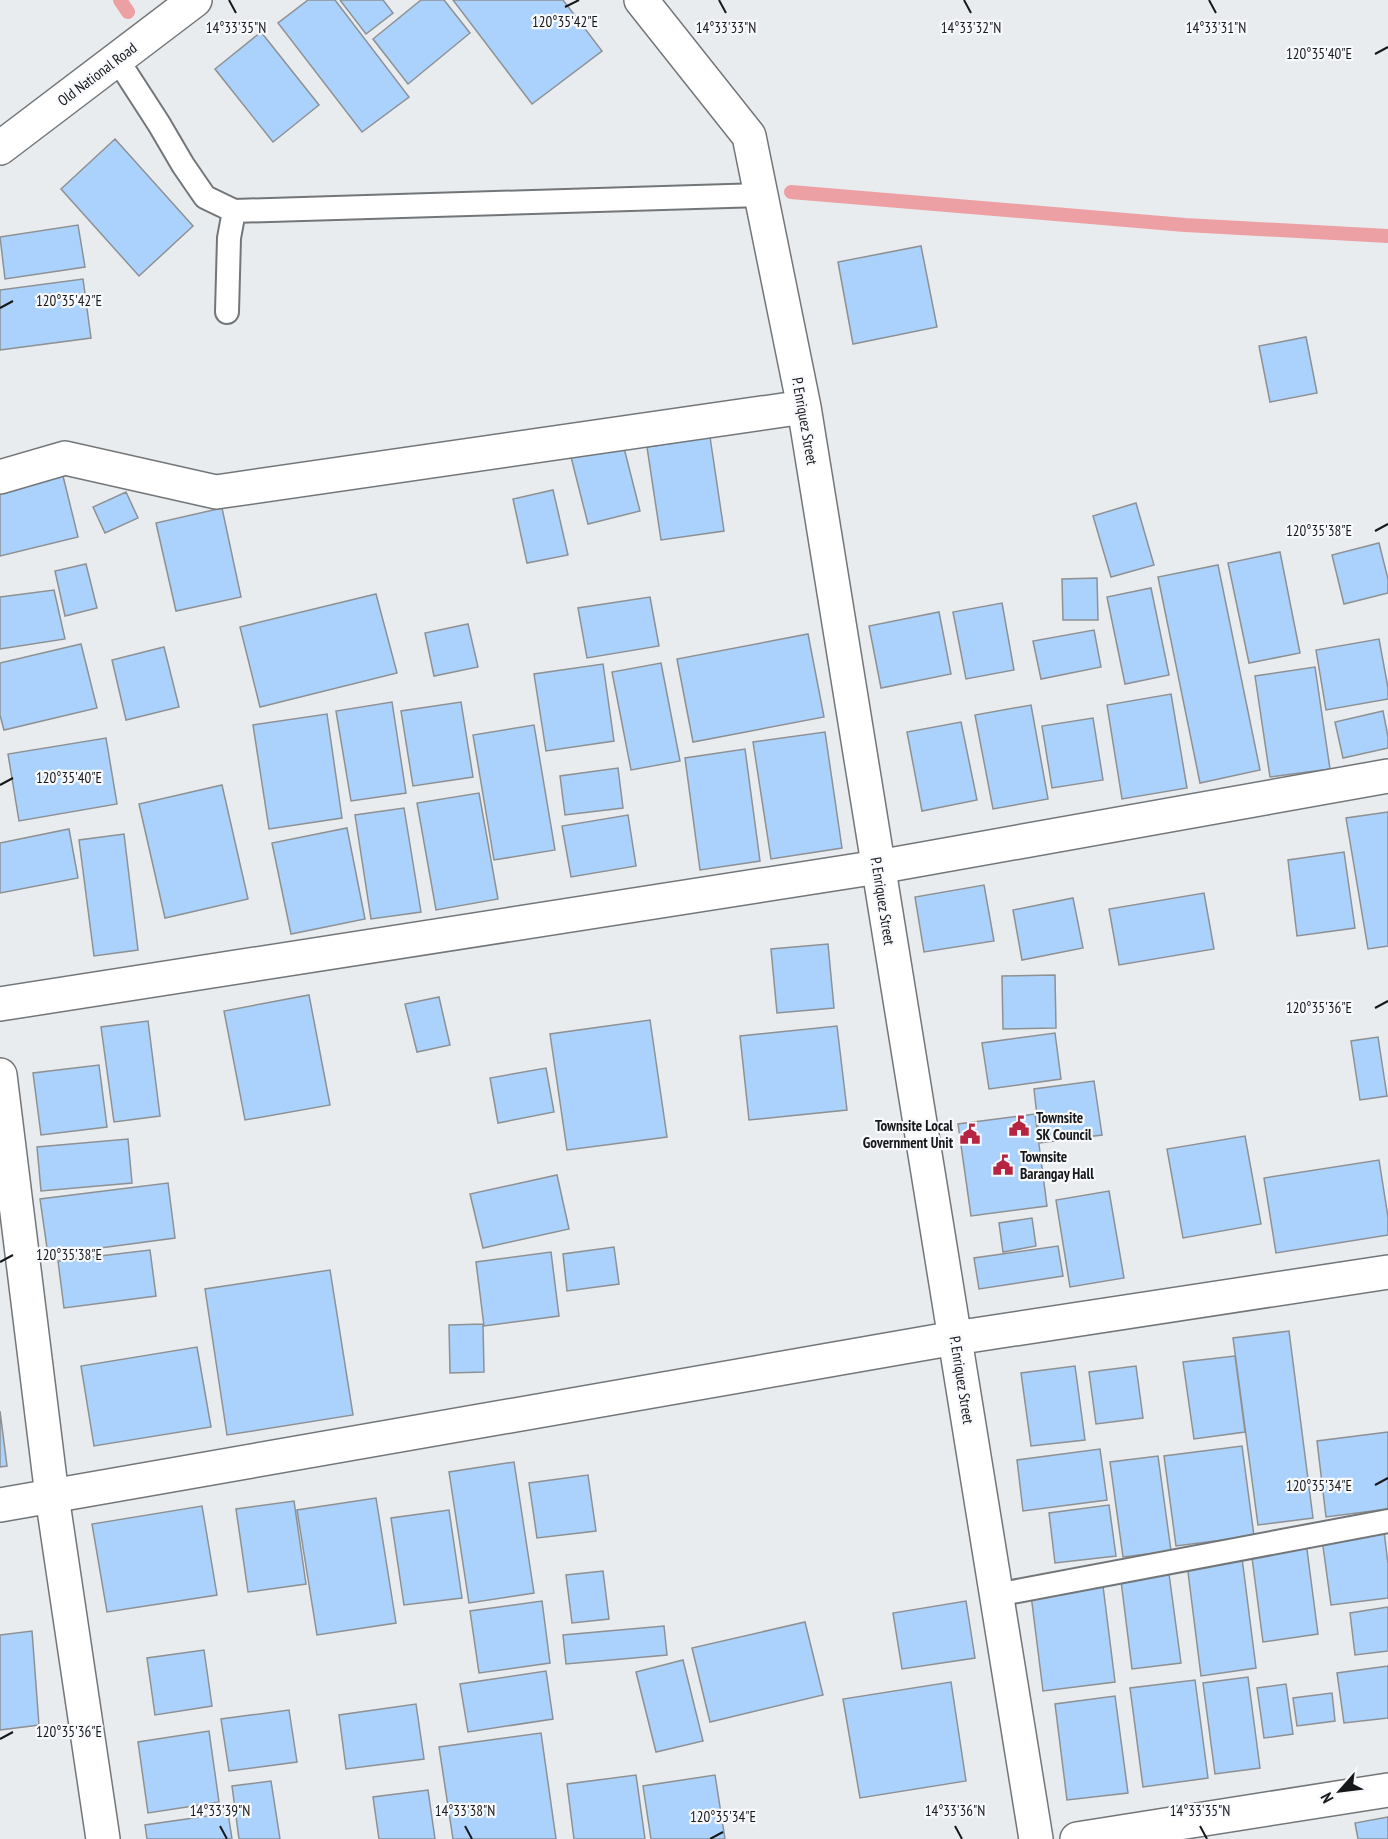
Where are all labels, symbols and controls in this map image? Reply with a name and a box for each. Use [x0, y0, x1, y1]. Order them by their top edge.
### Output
text: 120°35'42"E [532, 12, 598, 31]
text: 14°33'35"N [206, 18, 266, 37]
text: 14°33'33"N [696, 18, 756, 37]
text: 14°33'32"N [941, 18, 1001, 37]
text: 14°33'31"N [1186, 18, 1246, 37]
street label: Old National Road [54, 38, 140, 110]
text: 120°35'40"E [1286, 44, 1352, 63]
text: 120°35'42"E [36, 291, 102, 310]
street label: P. Enriquez Street [788, 376, 822, 466]
text: 120°35'38"E [1286, 521, 1352, 540]
text: 120°35'40"E [36, 768, 102, 787]
street label: P. Enriquez Street [867, 856, 899, 946]
text: 120°35'36"E [1286, 998, 1352, 1017]
place label: Townsite SK Council [1036, 1108, 1092, 1144]
public building icon: Townsite SK Council [1007, 1114, 1031, 1138]
place label: Townsite Local Government Unit [863, 1116, 954, 1152]
public building icon: Townsite Local Government Unit [958, 1122, 982, 1146]
place label: Townsite Barangay Hall [1020, 1147, 1094, 1183]
public building icon: Townsite Barangay Hall [991, 1153, 1015, 1177]
text: 120°35'38"E [36, 1245, 102, 1264]
street label: P. Enriquez Street [946, 1335, 978, 1425]
text: 120°35'34"E [1286, 1476, 1352, 1495]
text: 120°35'36"E [36, 1722, 102, 1741]
north arrow [1310, 1761, 1370, 1821]
text: N [1316, 1790, 1338, 1807]
text: 14°33'39"N [190, 1801, 250, 1820]
text: 14°33'38"N [435, 1801, 495, 1820]
text: 14°33'36"N [925, 1801, 985, 1820]
text: 14°33'35"N [1170, 1801, 1230, 1820]
text: 120°35'34"E [690, 1807, 756, 1826]

